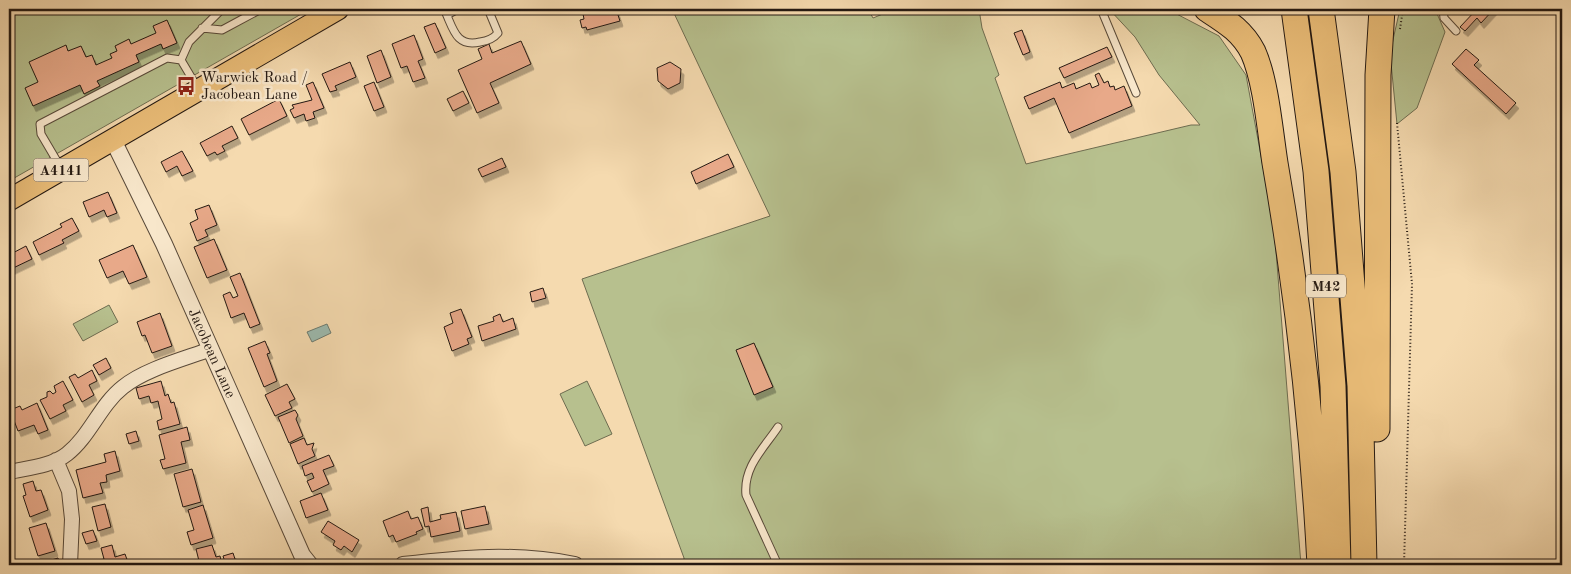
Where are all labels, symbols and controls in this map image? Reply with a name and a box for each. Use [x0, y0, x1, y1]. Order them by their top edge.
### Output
place label: Warwick Road / Jacobean Lane [201, 71, 308, 103]
bus stop icon: Warwick Road / Jacobean Lane [175, 75, 197, 97]
road number: A4141 [34, 158, 88, 182]
road number: M42 [1306, 274, 1346, 298]
street label: Jacobean Lane [185, 306, 237, 401]

